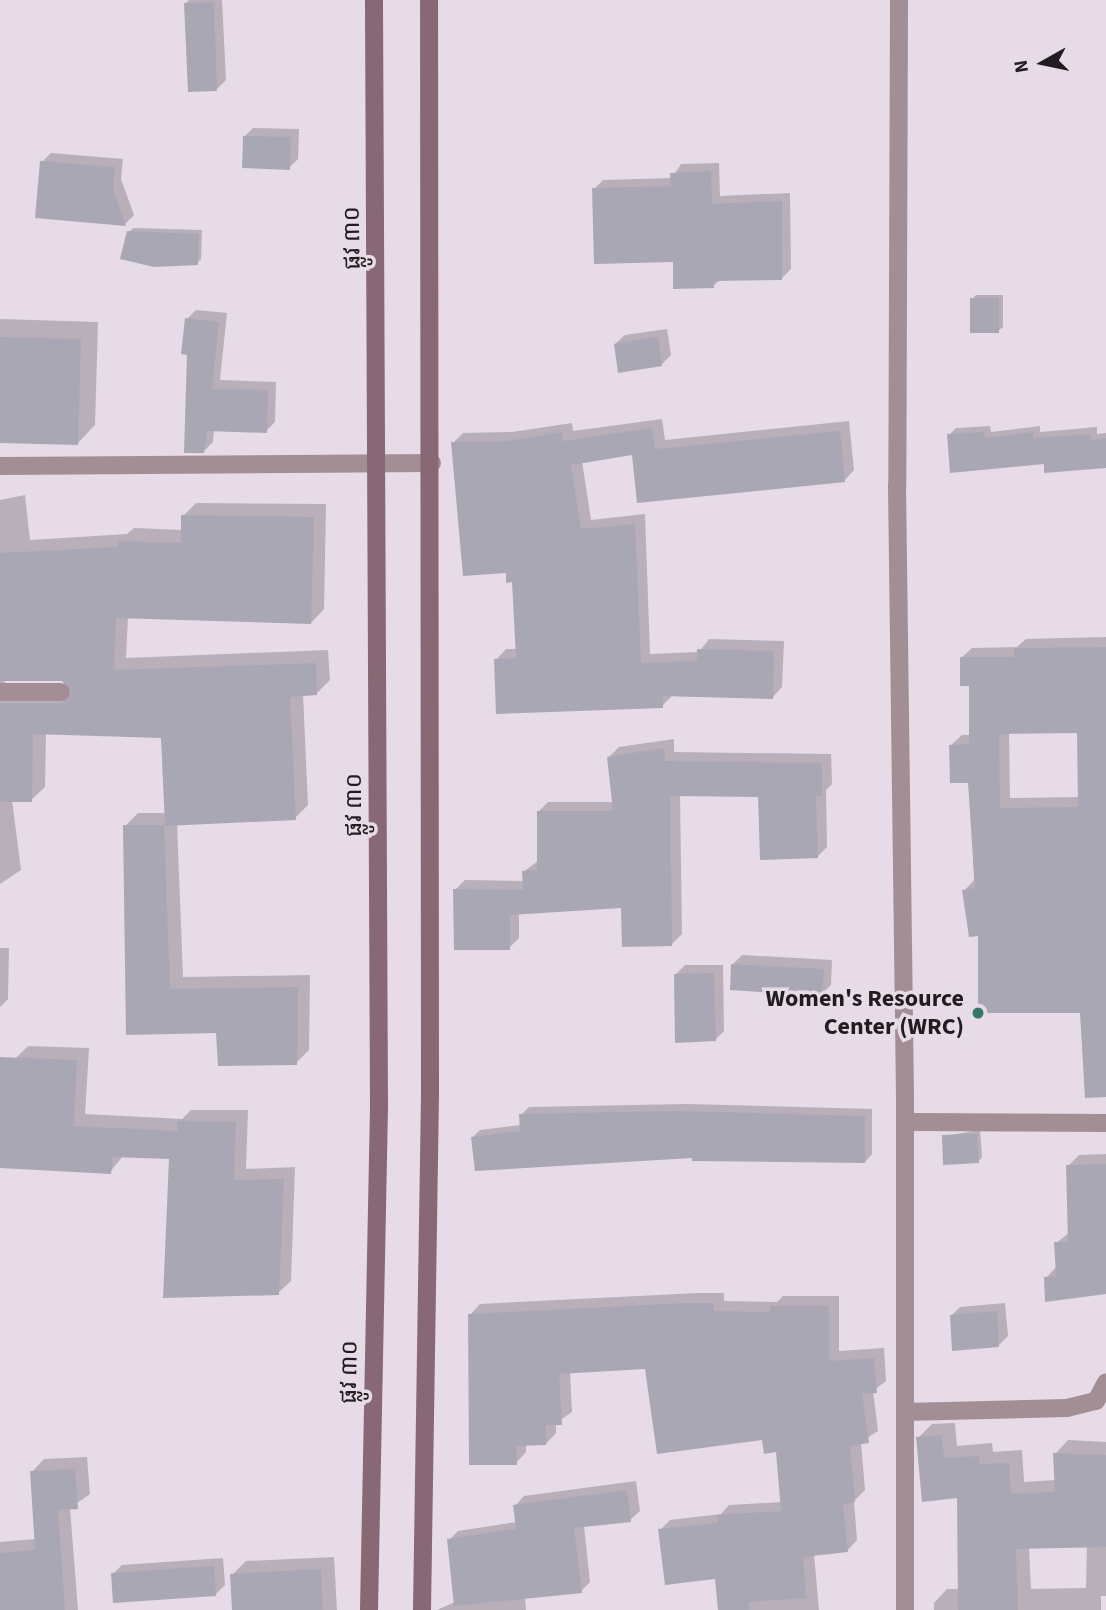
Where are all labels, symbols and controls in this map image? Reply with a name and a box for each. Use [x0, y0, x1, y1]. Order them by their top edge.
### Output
north arrow [1008, 28, 1078, 98]
text: N [1007, 58, 1036, 75]
street label: ផ្លូវ ៣០ [337, 206, 367, 270]
street label: ផ្លូវ ៣០ [340, 773, 368, 837]
place label: Women's Resource Center (WRC) [765, 985, 964, 1041]
marker: Women's Resource Center (WRC) [970, 1005, 986, 1021]
street label: ផ្លូវ ៣០ [334, 1340, 364, 1404]

